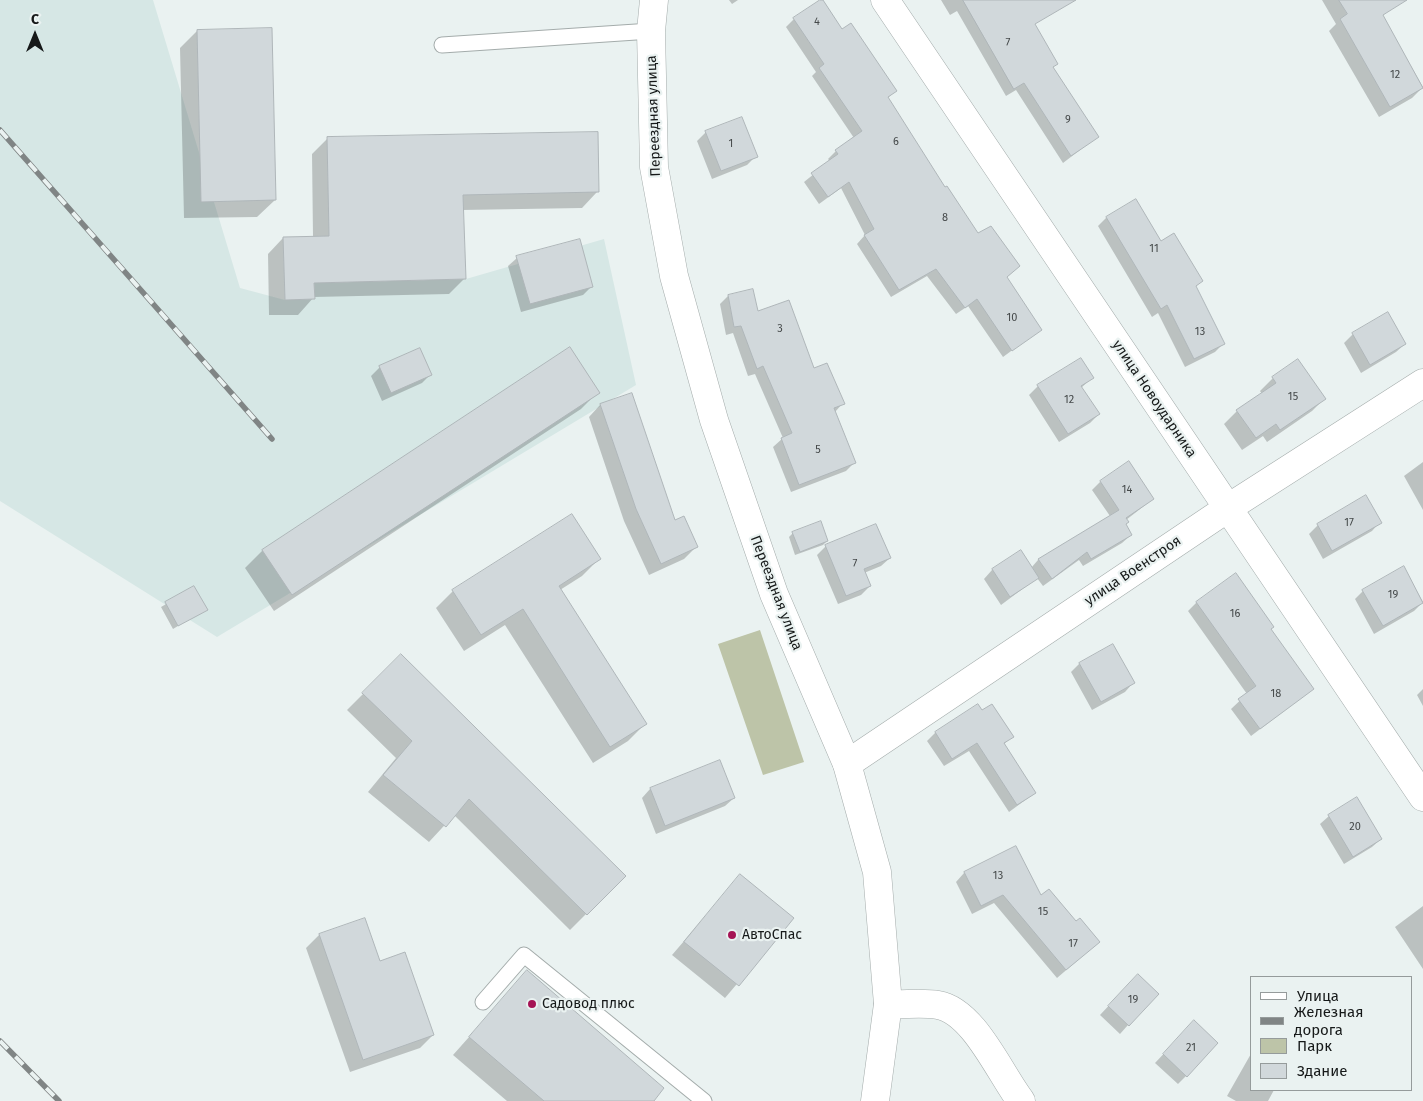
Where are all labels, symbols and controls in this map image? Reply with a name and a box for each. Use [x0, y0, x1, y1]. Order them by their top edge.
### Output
north arrow [10, 10, 60, 60]
text: С [31, 11, 39, 28]
house number: 4 [814, 15, 820, 29]
house number: 7 [1006, 36, 1010, 50]
street label: Переездная улица [643, 55, 665, 177]
house number: 12 [1390, 68, 1400, 82]
house number: 9 [1065, 113, 1071, 127]
house number: 6 [893, 135, 899, 149]
house number: 1 [729, 137, 733, 151]
house number: 8 [942, 211, 948, 225]
house number: 11 [1149, 242, 1159, 256]
house number: 10 [1007, 311, 1017, 325]
house number: 3 [777, 322, 783, 336]
house number: 13 [1195, 325, 1205, 339]
street label: улица Новоударника [1108, 337, 1200, 461]
house number: 15 [1288, 390, 1298, 404]
house number: 12 [1064, 393, 1074, 407]
house number: 5 [815, 443, 821, 457]
house number: 14 [1122, 483, 1132, 497]
house number: 17 [1344, 516, 1354, 530]
street label: Переездная улица [746, 533, 806, 653]
street label: улица Военстроя [1082, 533, 1184, 609]
house number: 7 [853, 557, 857, 571]
house number: 19 [1388, 588, 1398, 602]
house number: 16 [1230, 607, 1240, 621]
house number: 18 [1271, 687, 1281, 701]
house number: 20 [1349, 820, 1361, 834]
house number: 13 [993, 869, 1003, 883]
house number: 15 [1038, 905, 1048, 919]
place label: АвтоСпас [742, 927, 802, 943]
marker: АвтоСпас [726, 929, 738, 941]
house number: 17 [1068, 937, 1078, 951]
legend [1250, 976, 1413, 1091]
text: Улица [1297, 987, 1339, 1005]
house number: 19 [1128, 993, 1138, 1007]
place label: Садовод плюс [542, 996, 635, 1012]
marker: Садовод плюс [526, 998, 538, 1010]
text: Железная дорога [1294, 1003, 1363, 1039]
text: Парк [1297, 1037, 1332, 1055]
house number: 21 [1186, 1041, 1196, 1055]
text: Здание [1297, 1062, 1347, 1080]

